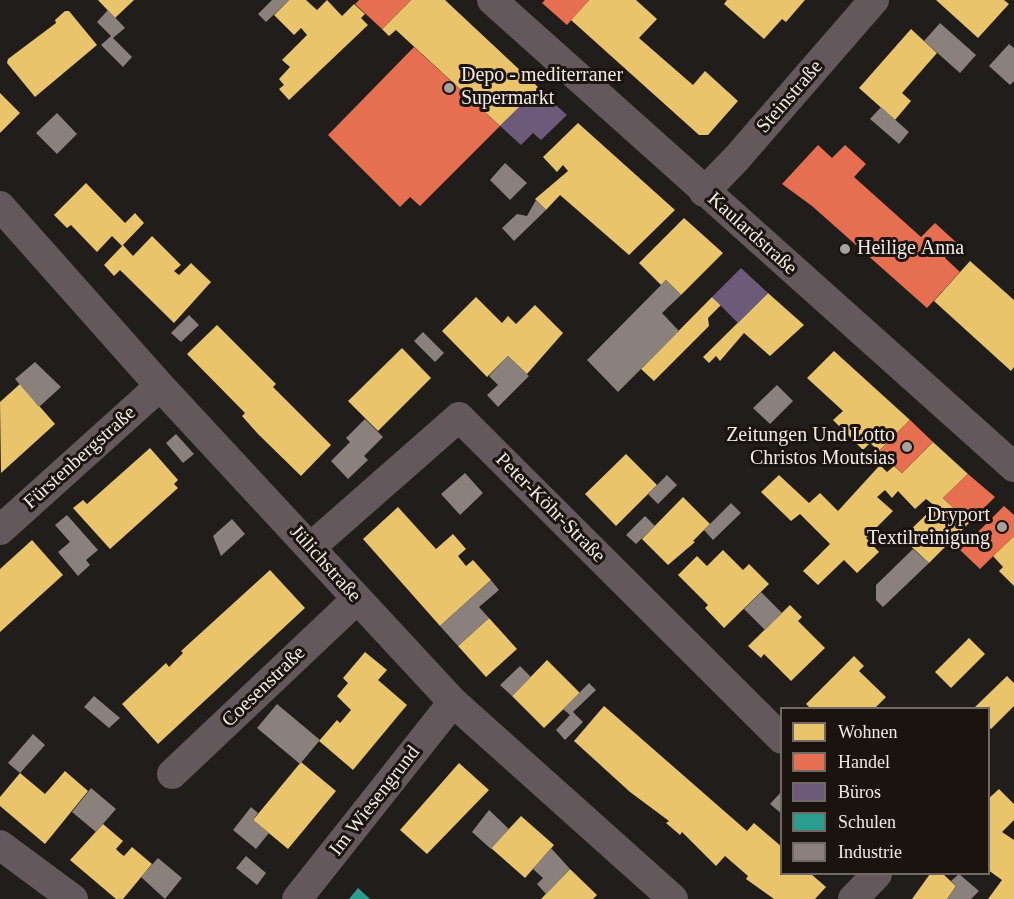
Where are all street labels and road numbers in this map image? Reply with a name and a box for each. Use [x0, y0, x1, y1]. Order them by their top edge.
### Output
street label: Steinstraße [752, 56, 828, 138]
street label: Kaulardstraße [702, 188, 802, 280]
street label: Fürstenbergstraße [19, 401, 141, 515]
street label: Peter-Köhr-Straße [490, 448, 610, 568]
street label: Jülichstraße [284, 520, 366, 608]
street label: Coesenstraße [217, 641, 311, 733]
street label: Im Wiesengrund [325, 741, 425, 861]

